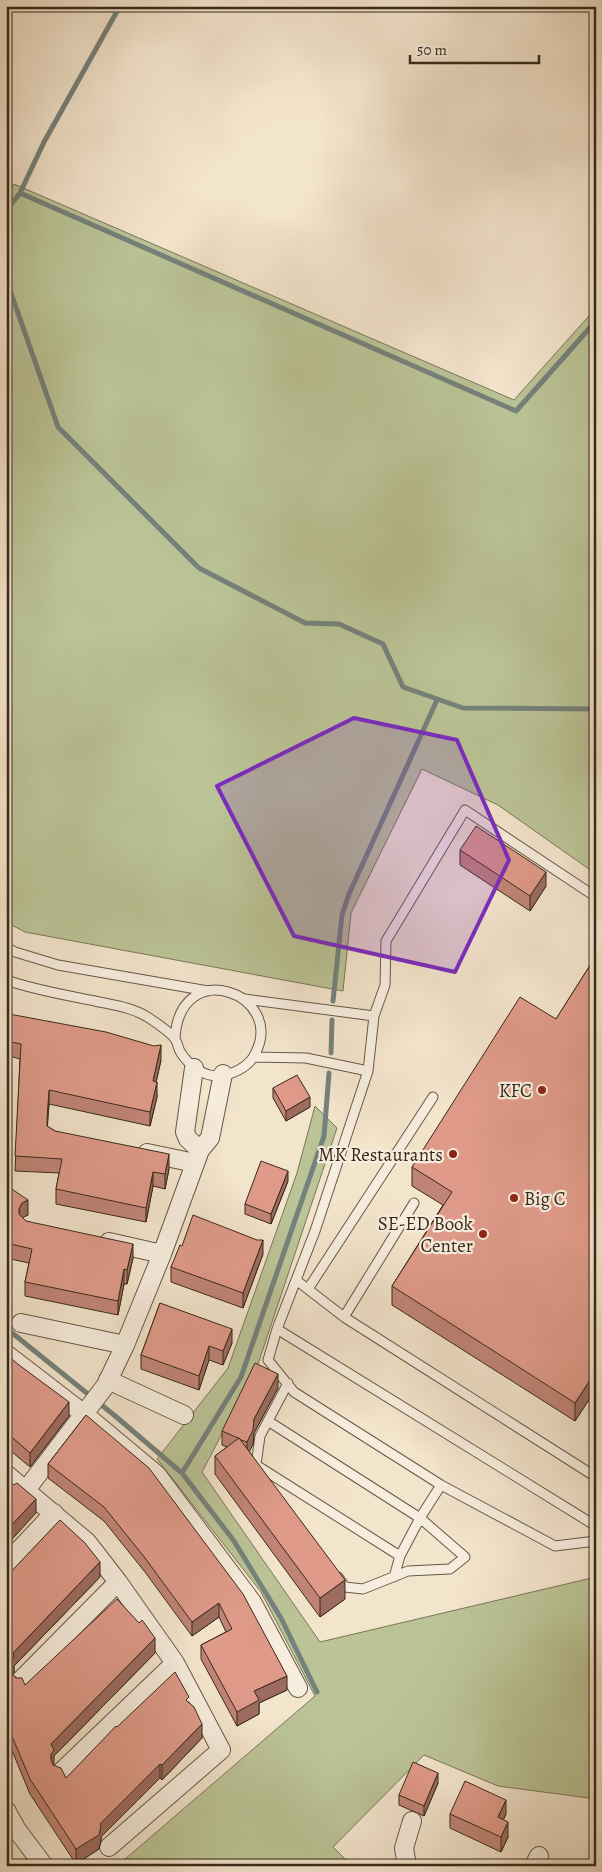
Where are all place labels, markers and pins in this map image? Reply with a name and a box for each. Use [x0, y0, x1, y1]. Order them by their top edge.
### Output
place label: KFC [499, 1078, 532, 1104]
marker: KFC [536, 1084, 548, 1096]
place label: MK Restaurants [318, 1142, 443, 1168]
marker: MK Restaurants [447, 1148, 459, 1160]
place label: Big C [524, 1186, 566, 1212]
marker: Big C [508, 1192, 520, 1204]
place label: SE-ED Book Center [378, 1211, 474, 1259]
marker: SE-ED Book Center [477, 1228, 489, 1240]

